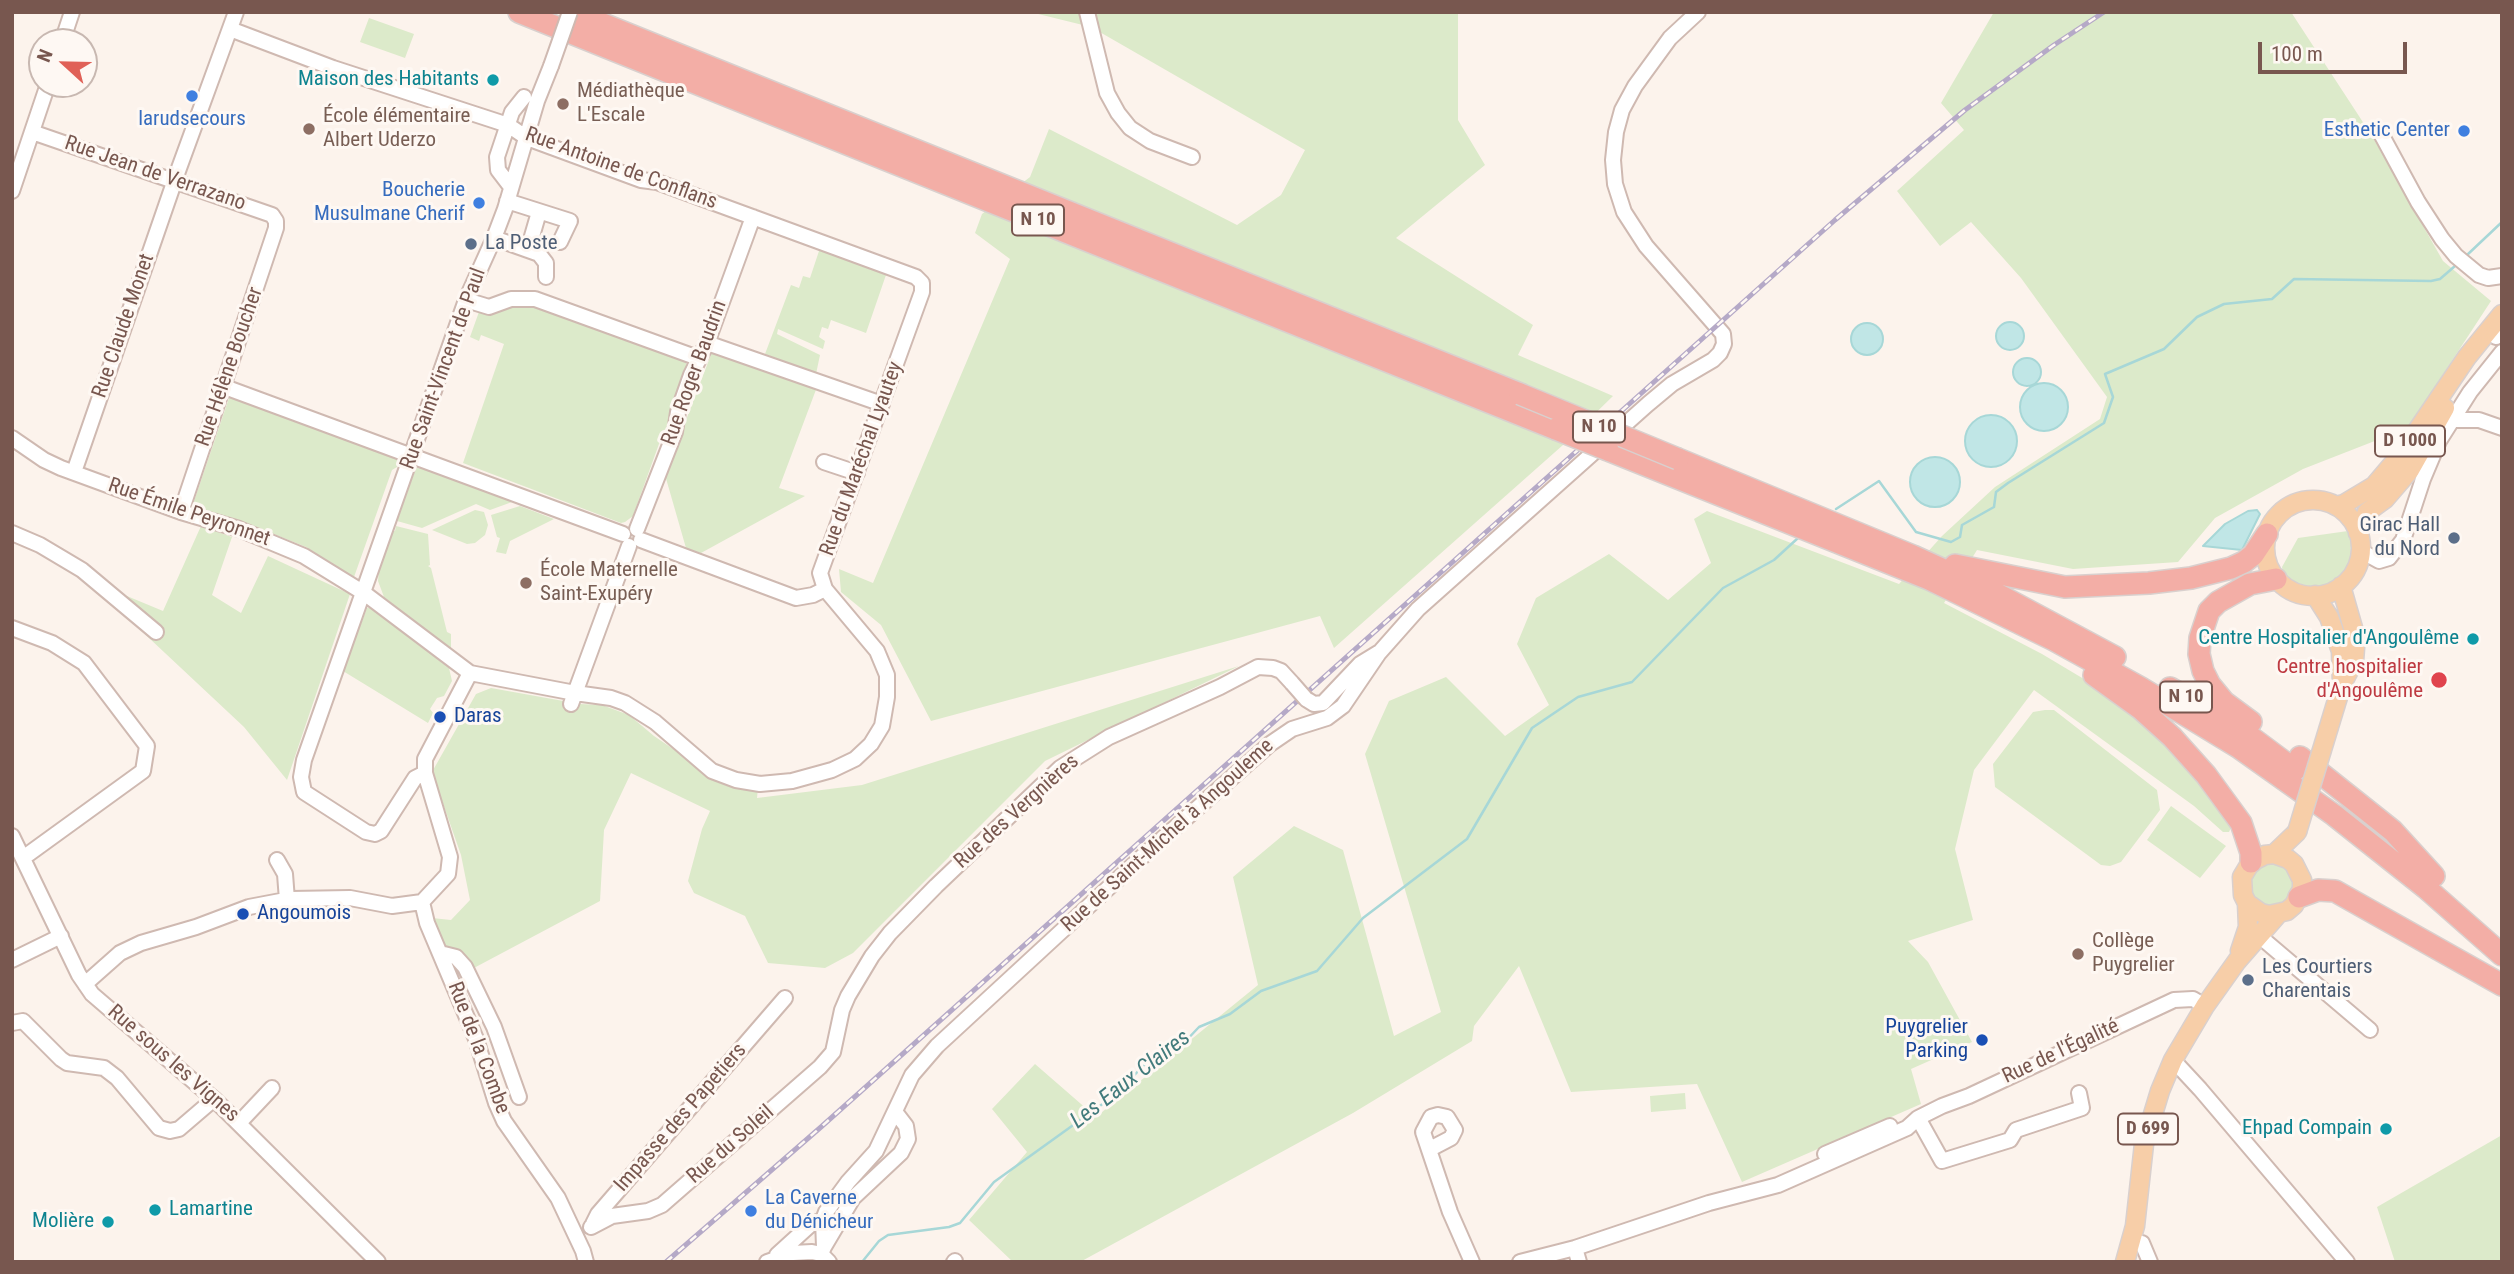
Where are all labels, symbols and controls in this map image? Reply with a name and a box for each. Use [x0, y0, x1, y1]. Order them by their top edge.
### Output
north arrow [28, 28, 98, 98]
scale bar [2262, 28, 2411, 72]
text: 100 m [2271, 42, 2323, 66]
text: N [32, 46, 58, 65]
place label: Maison des Habitants [298, 67, 479, 93]
marker: Maison des Habitants [485, 72, 501, 88]
place label: Médiathèque L'Escale [577, 79, 685, 129]
marker: larudsecours [184, 88, 200, 104]
marker: Médiathèque L'Escale [555, 96, 571, 112]
place label: École élémentaire Albert Uderzo [323, 104, 470, 154]
place label: larudsecours [138, 107, 246, 133]
place label: Esthetic Center [2324, 118, 2450, 144]
marker: École élémentaire Albert Uderzo [301, 121, 317, 137]
street label: Rue Antoine de Conflans [522, 123, 720, 215]
marker: Esthetic Center [2456, 123, 2472, 139]
street label: Rue Jean de Verrazano [61, 131, 249, 217]
place label: Boucherie Musulmane Cherif [314, 178, 465, 228]
marker: Boucherie Musulmane Cherif [471, 195, 487, 211]
road number: N 10 [1012, 204, 1064, 235]
place label: La Poste [485, 231, 558, 257]
marker: La Poste [463, 236, 479, 252]
street label: Rue Claude Monet [88, 251, 160, 401]
street label: Rue Saint-Vincent de Paul [396, 265, 492, 473]
street label: Rue Hélène Boucher [191, 284, 269, 450]
street label: Rue Roger Baudrin [657, 297, 733, 449]
street label: Rue du Maréchal Lyautey [815, 358, 909, 560]
road number: N 10 [1573, 412, 1625, 442]
road number: D 1000 [2375, 426, 2445, 456]
street label: Rue Émile Peyronnet [105, 473, 273, 553]
place label: Girac Hall du Nord [2359, 513, 2440, 563]
marker: Girac Hall du Nord [2446, 530, 2462, 546]
place label: École Maternelle Saint-Exupéry [540, 558, 678, 608]
marker: École Maternelle Saint-Exupéry [518, 575, 534, 591]
place label: Centre Hospitalier d'Angoulême [2198, 626, 2459, 652]
marker: Centre Hospitalier d'Angoulême [2465, 631, 2481, 647]
place label: Centre hospitalier d'Angoulême [2276, 655, 2423, 705]
marker: Centre hospitalier d'Angoulême [2429, 670, 2449, 690]
road number: N 10 [2160, 682, 2212, 712]
place label: Daras [454, 704, 502, 730]
marker: Daras [432, 709, 448, 725]
street label: Rue de Saint-Michel à Angouleme [1057, 734, 1279, 938]
street label: Rue des Vergnières [950, 750, 1084, 874]
place label: Angoumois [257, 901, 351, 927]
marker: Angoumois [235, 906, 251, 922]
place label: Collège Puygrelier [2092, 929, 2175, 979]
marker: Collège Puygrelier [2070, 946, 2086, 962]
place label: Les Courtiers Charentais [2262, 955, 2373, 1005]
marker: Les Courtiers Charentais [2240, 972, 2256, 988]
street label: Rue de la Combe [441, 979, 515, 1117]
street label: Rue sous les Vignes [102, 1000, 244, 1128]
street label: Rue de l'Égalité [1999, 1014, 2123, 1090]
place label: Puygrelier Parking [1885, 1015, 1968, 1065]
water label: Les Eaux Claires [1065, 1025, 1197, 1135]
marker: Puygrelier Parking [1974, 1032, 1990, 1048]
street label: Impasse des Papetiers [610, 1039, 752, 1197]
street label: Rue du Soleil [682, 1100, 780, 1190]
road number: D 699 [2118, 1114, 2178, 1144]
place label: Ehpad Compain [2242, 1116, 2372, 1142]
marker: Ehpad Compain [2378, 1121, 2394, 1137]
place label: La Caverne du Dénicheur [765, 1186, 873, 1236]
place label: Lamartine [169, 1197, 253, 1223]
marker: Lamartine [147, 1202, 163, 1218]
marker: La Caverne du Dénicheur [743, 1203, 759, 1219]
place label: Molière [32, 1209, 94, 1235]
marker: Molière [100, 1214, 116, 1230]

